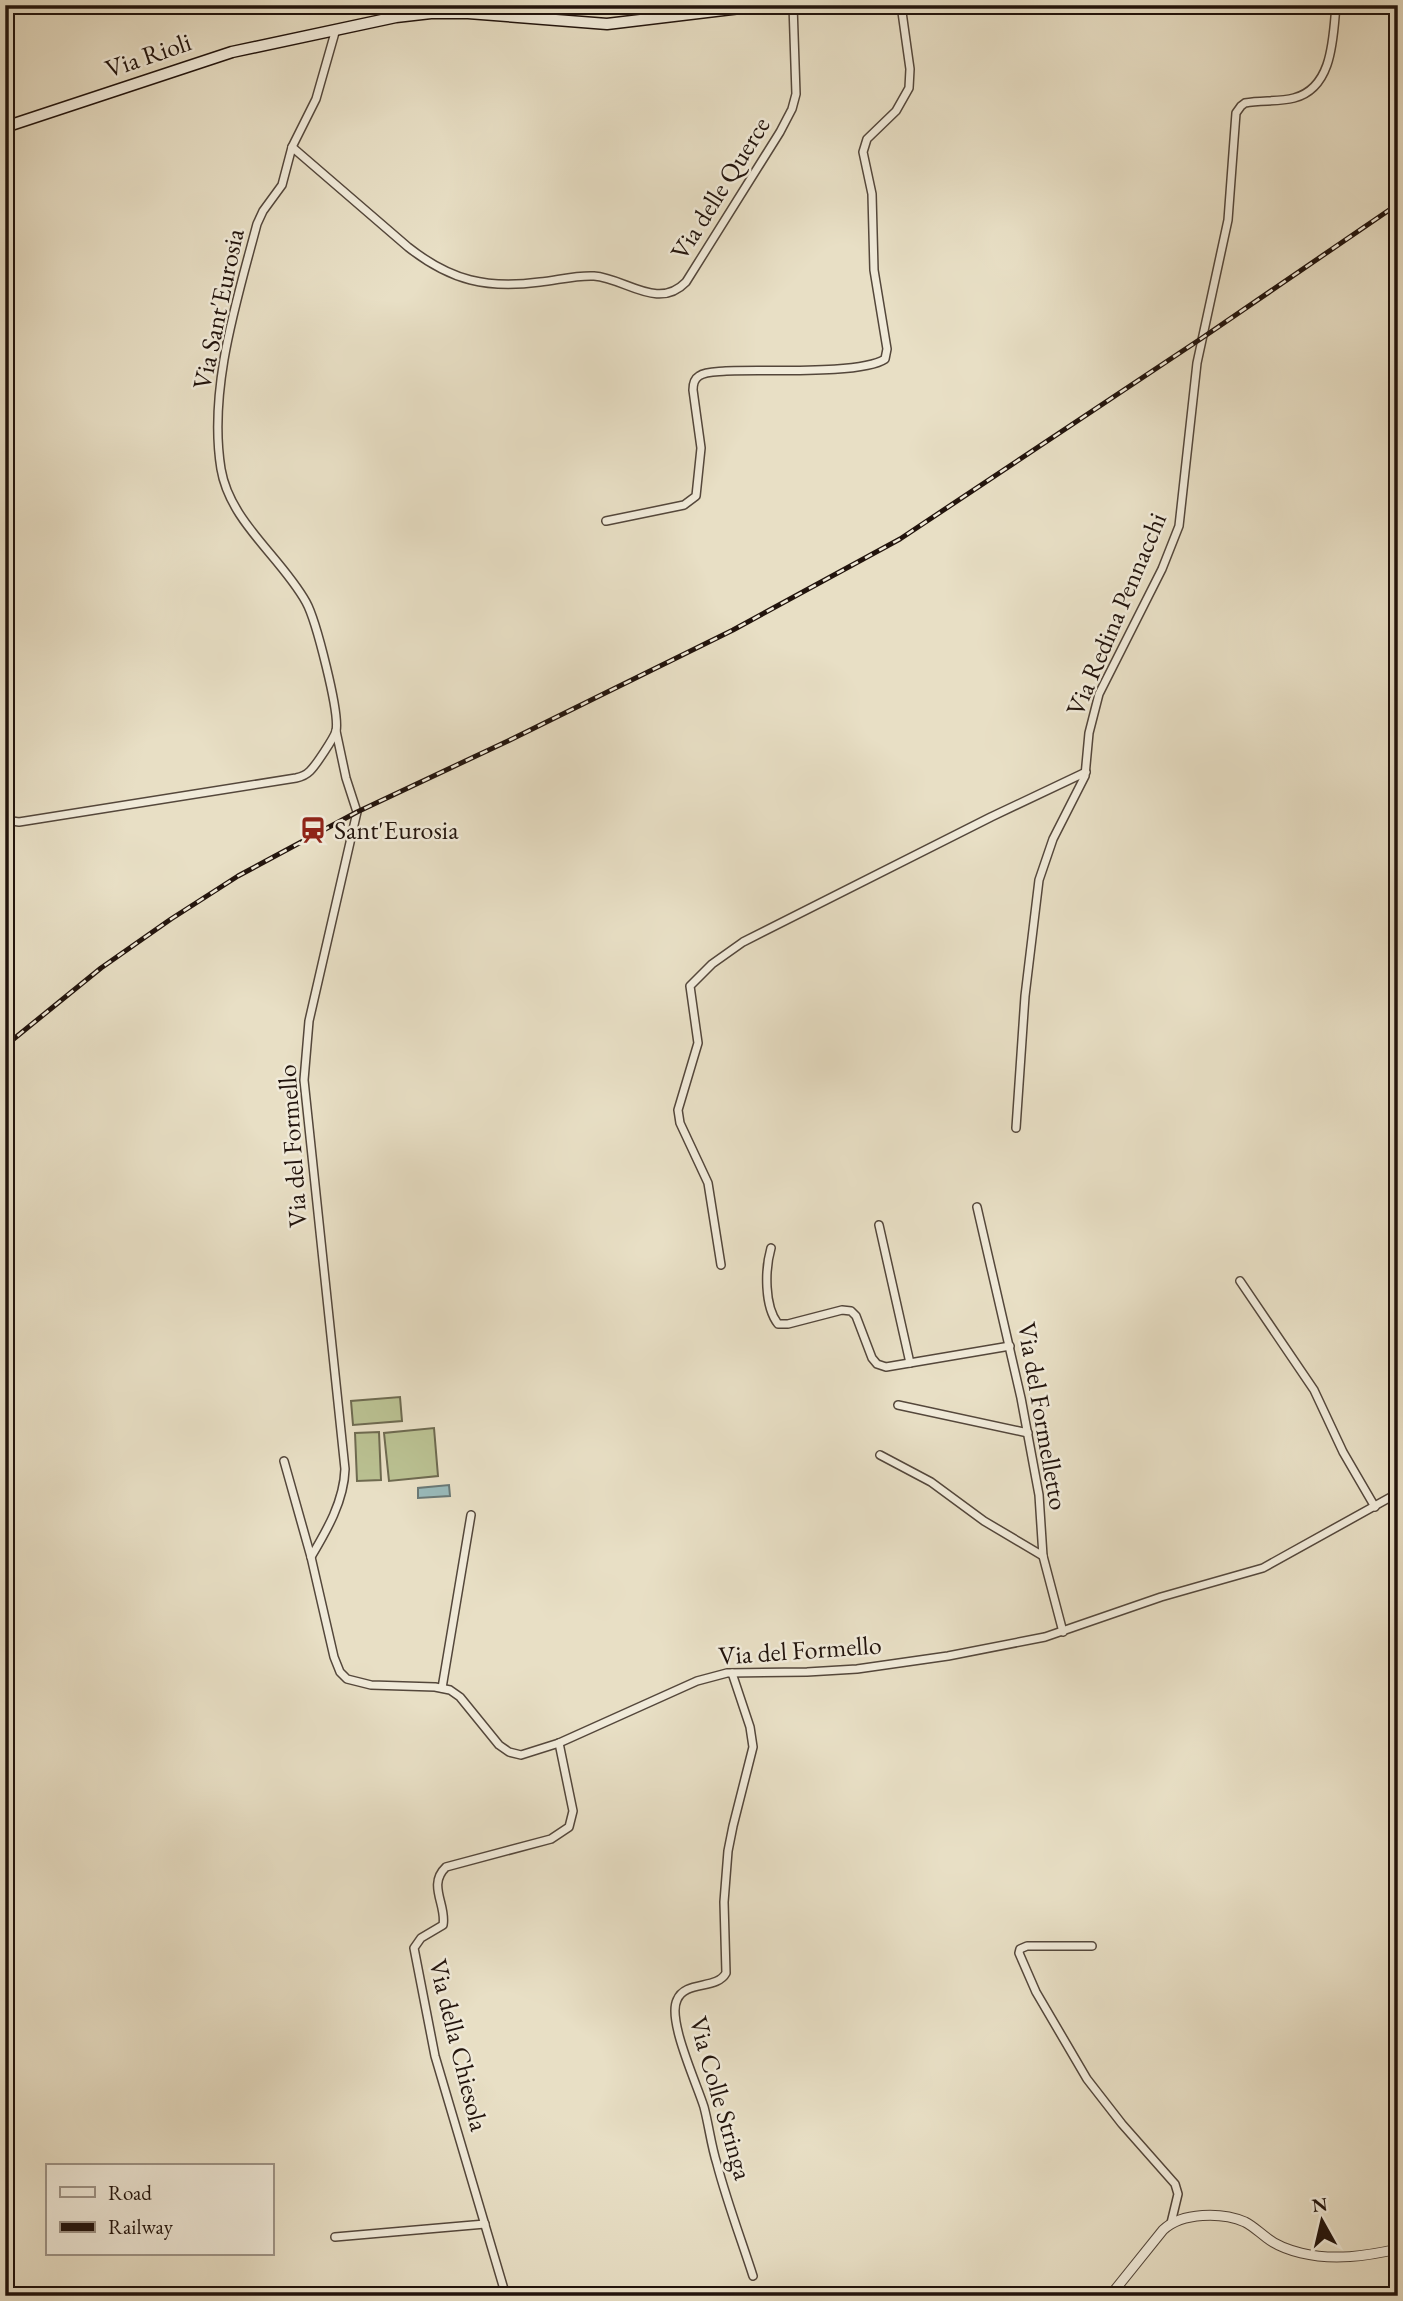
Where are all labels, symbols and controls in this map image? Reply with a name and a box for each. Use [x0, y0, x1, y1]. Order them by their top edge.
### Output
street label: Via Rioli [100, 24, 196, 86]
street label: Via delle Querce [663, 110, 777, 266]
street label: Via Sant'Eurosia [184, 225, 252, 393]
street label: Via Redina Pennacchi [1058, 507, 1174, 721]
place label: Sant'Eurosia [334, 813, 459, 847]
station icon: Sant'Eurosia [298, 815, 328, 845]
street label: Via del Formello [269, 1063, 315, 1229]
street label: Via del Formelletto [1010, 1320, 1076, 1512]
street label: Via del Formello [717, 1627, 883, 1673]
street label: Via della Chiesola [421, 1955, 497, 2135]
street label: Via Colle Stringa [681, 2012, 761, 2184]
legend [46, 2164, 273, 2256]
text: Road [108, 2179, 152, 2206]
north arrow [1288, 2186, 1358, 2256]
text: N [1310, 2191, 1330, 2218]
text: Railway [108, 2213, 174, 2240]

